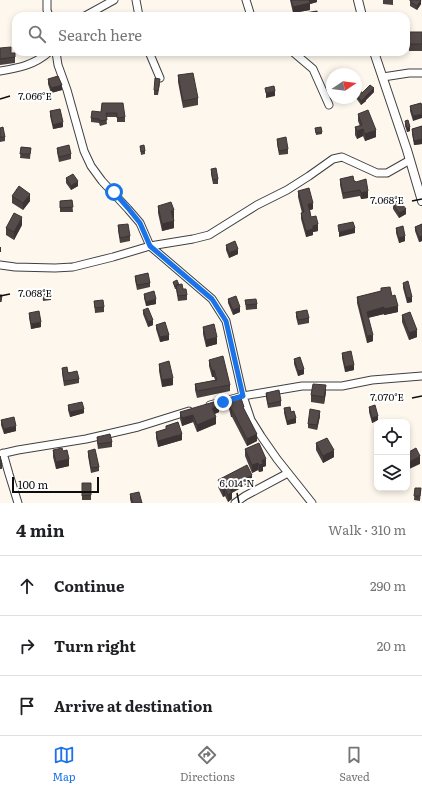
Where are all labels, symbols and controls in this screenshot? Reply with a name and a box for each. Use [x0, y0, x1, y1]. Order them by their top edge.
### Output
search box [12, 12, 410, 56]
icon: search [26, 23, 48, 45]
text: Search here [58, 23, 142, 46]
north arrow [326, 68, 362, 104]
text: 7.066°E [18, 88, 52, 103]
route start [105, 183, 123, 201]
text: 7.068°E [370, 192, 404, 207]
text: 7.068°E [18, 285, 52, 300]
text: 7.070°E [370, 389, 404, 404]
route end [214, 393, 232, 411]
map controls [374, 419, 410, 491]
button: locate [374, 419, 410, 455]
button: layers [374, 455, 410, 491]
scale bar [12, 475, 99, 494]
text: 6.014°N [219, 475, 255, 490]
text: 100 m [18, 476, 48, 492]
text: 4 min [16, 517, 65, 542]
text: Walk · 310 m [328, 520, 406, 539]
text: Continue [54, 574, 124, 597]
icon: ahead [16, 575, 38, 597]
text: 290 m [370, 576, 406, 595]
text: Turn right [54, 634, 136, 657]
icon: right [16, 635, 38, 657]
text: 20 m [377, 636, 406, 655]
text: Arrive at destination [54, 694, 213, 717]
icon: arrive [16, 695, 38, 717]
tab: Map [52, 744, 76, 784]
tab: Directions [180, 744, 235, 784]
tab: Saved [339, 744, 370, 784]

